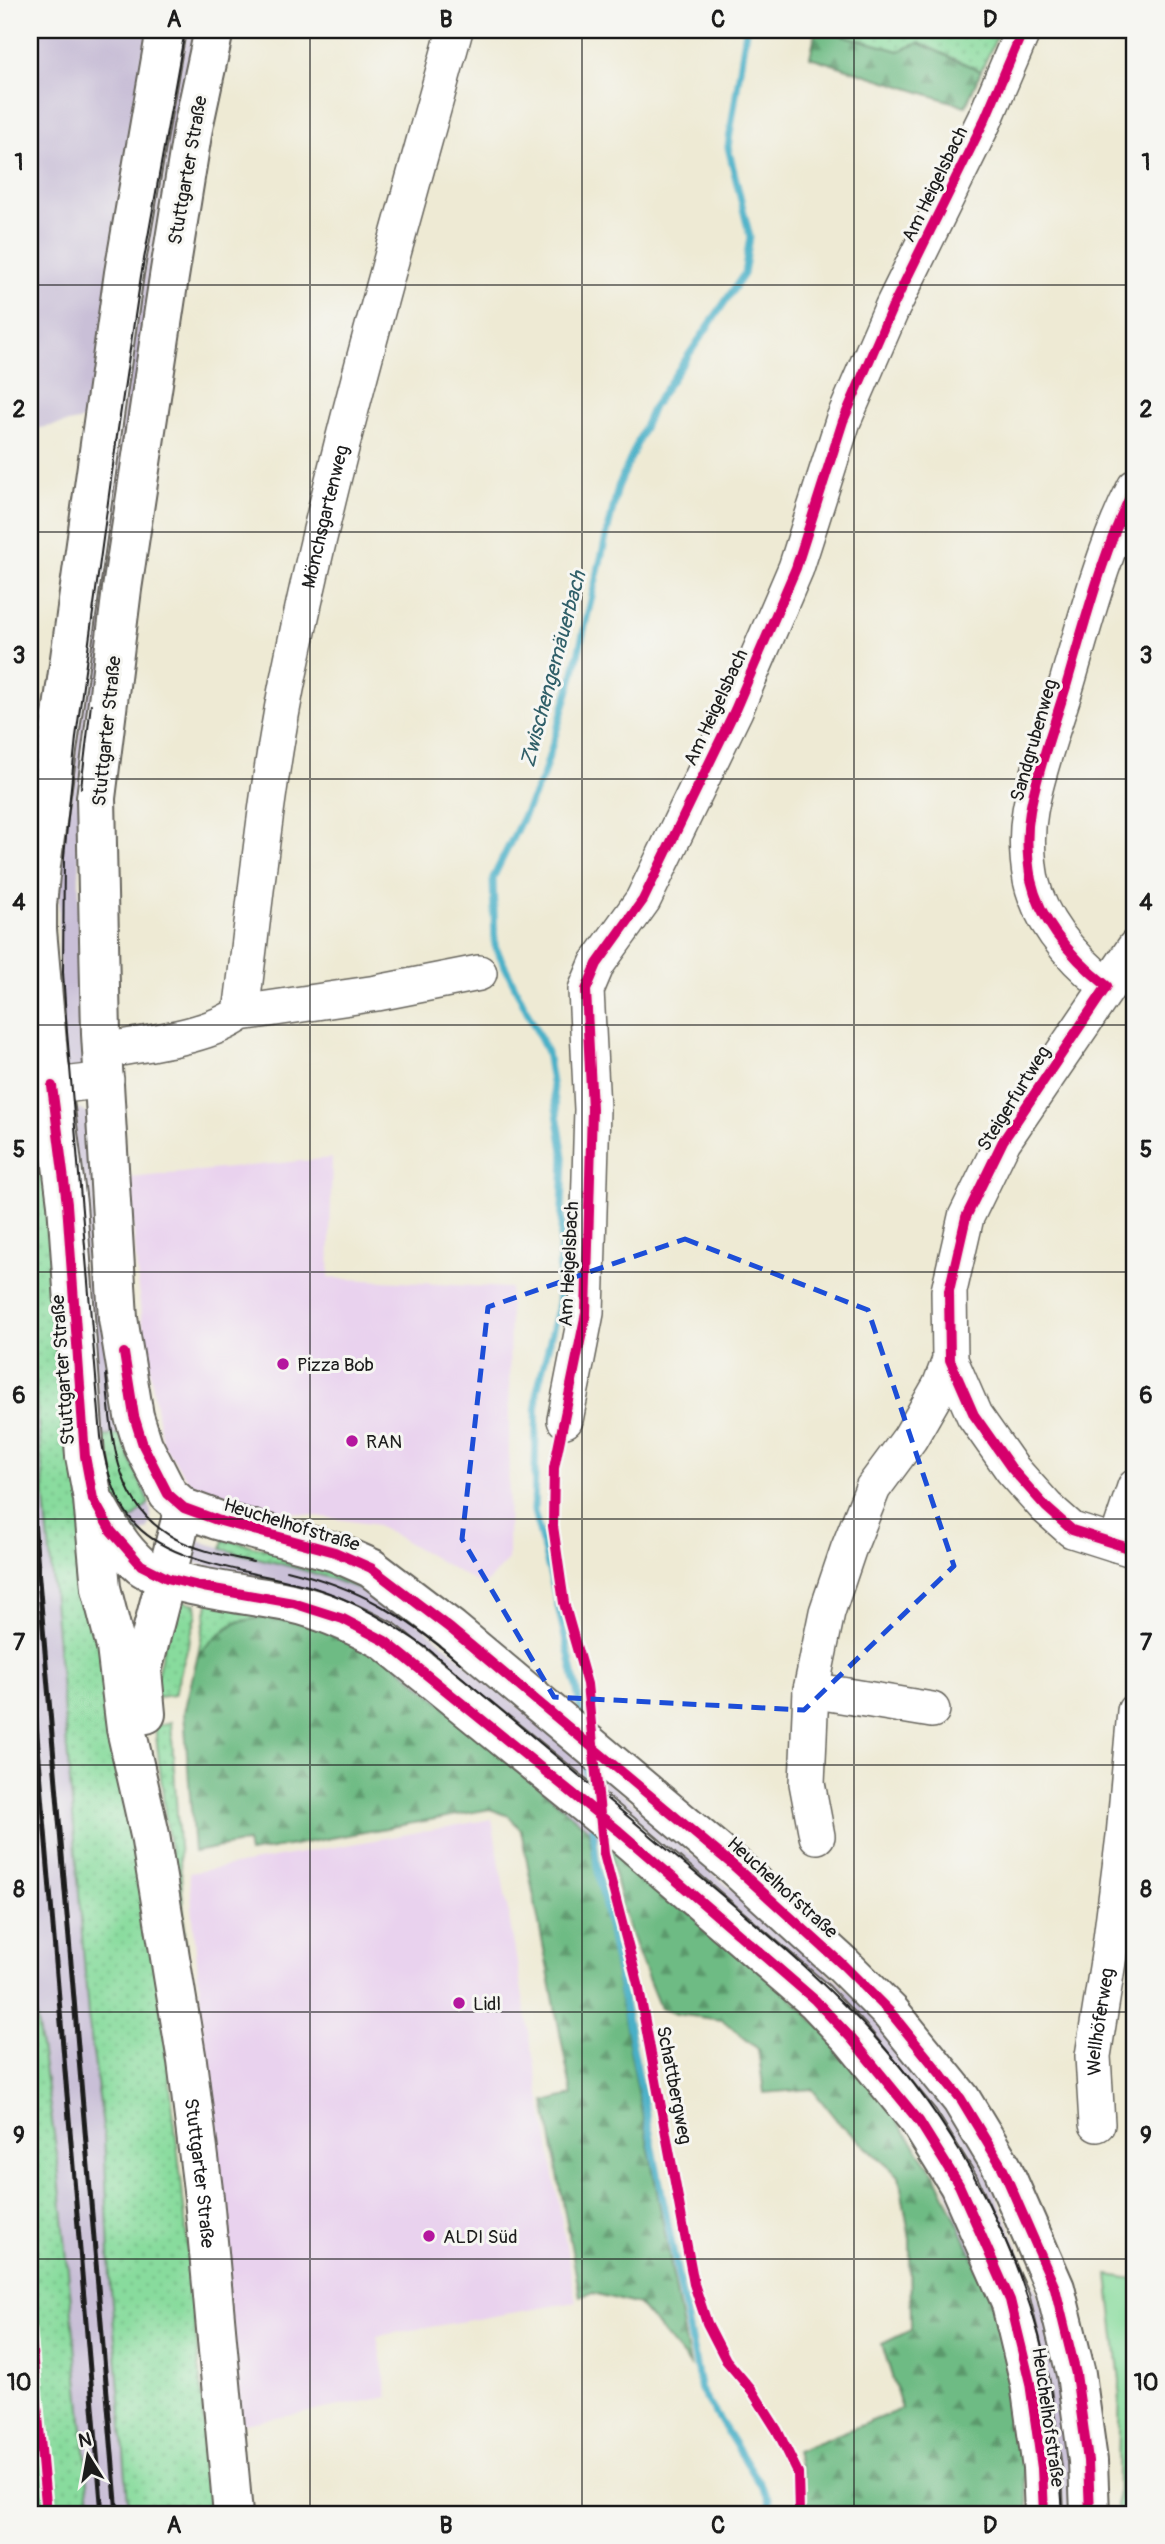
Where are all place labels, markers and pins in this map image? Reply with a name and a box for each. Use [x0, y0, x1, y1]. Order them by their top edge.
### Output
place label: Pizza Bob [297, 1353, 374, 1377]
marker: Pizza Bob [275, 1356, 291, 1372]
place label: RAN [366, 1430, 402, 1454]
marker: RAN [344, 1433, 360, 1449]
place label: Lidl [473, 1992, 501, 2016]
marker: Lidl [451, 1995, 467, 2011]
place label: ALDI Süd [443, 2225, 518, 2249]
marker: ALDI Süd [421, 2228, 437, 2244]

